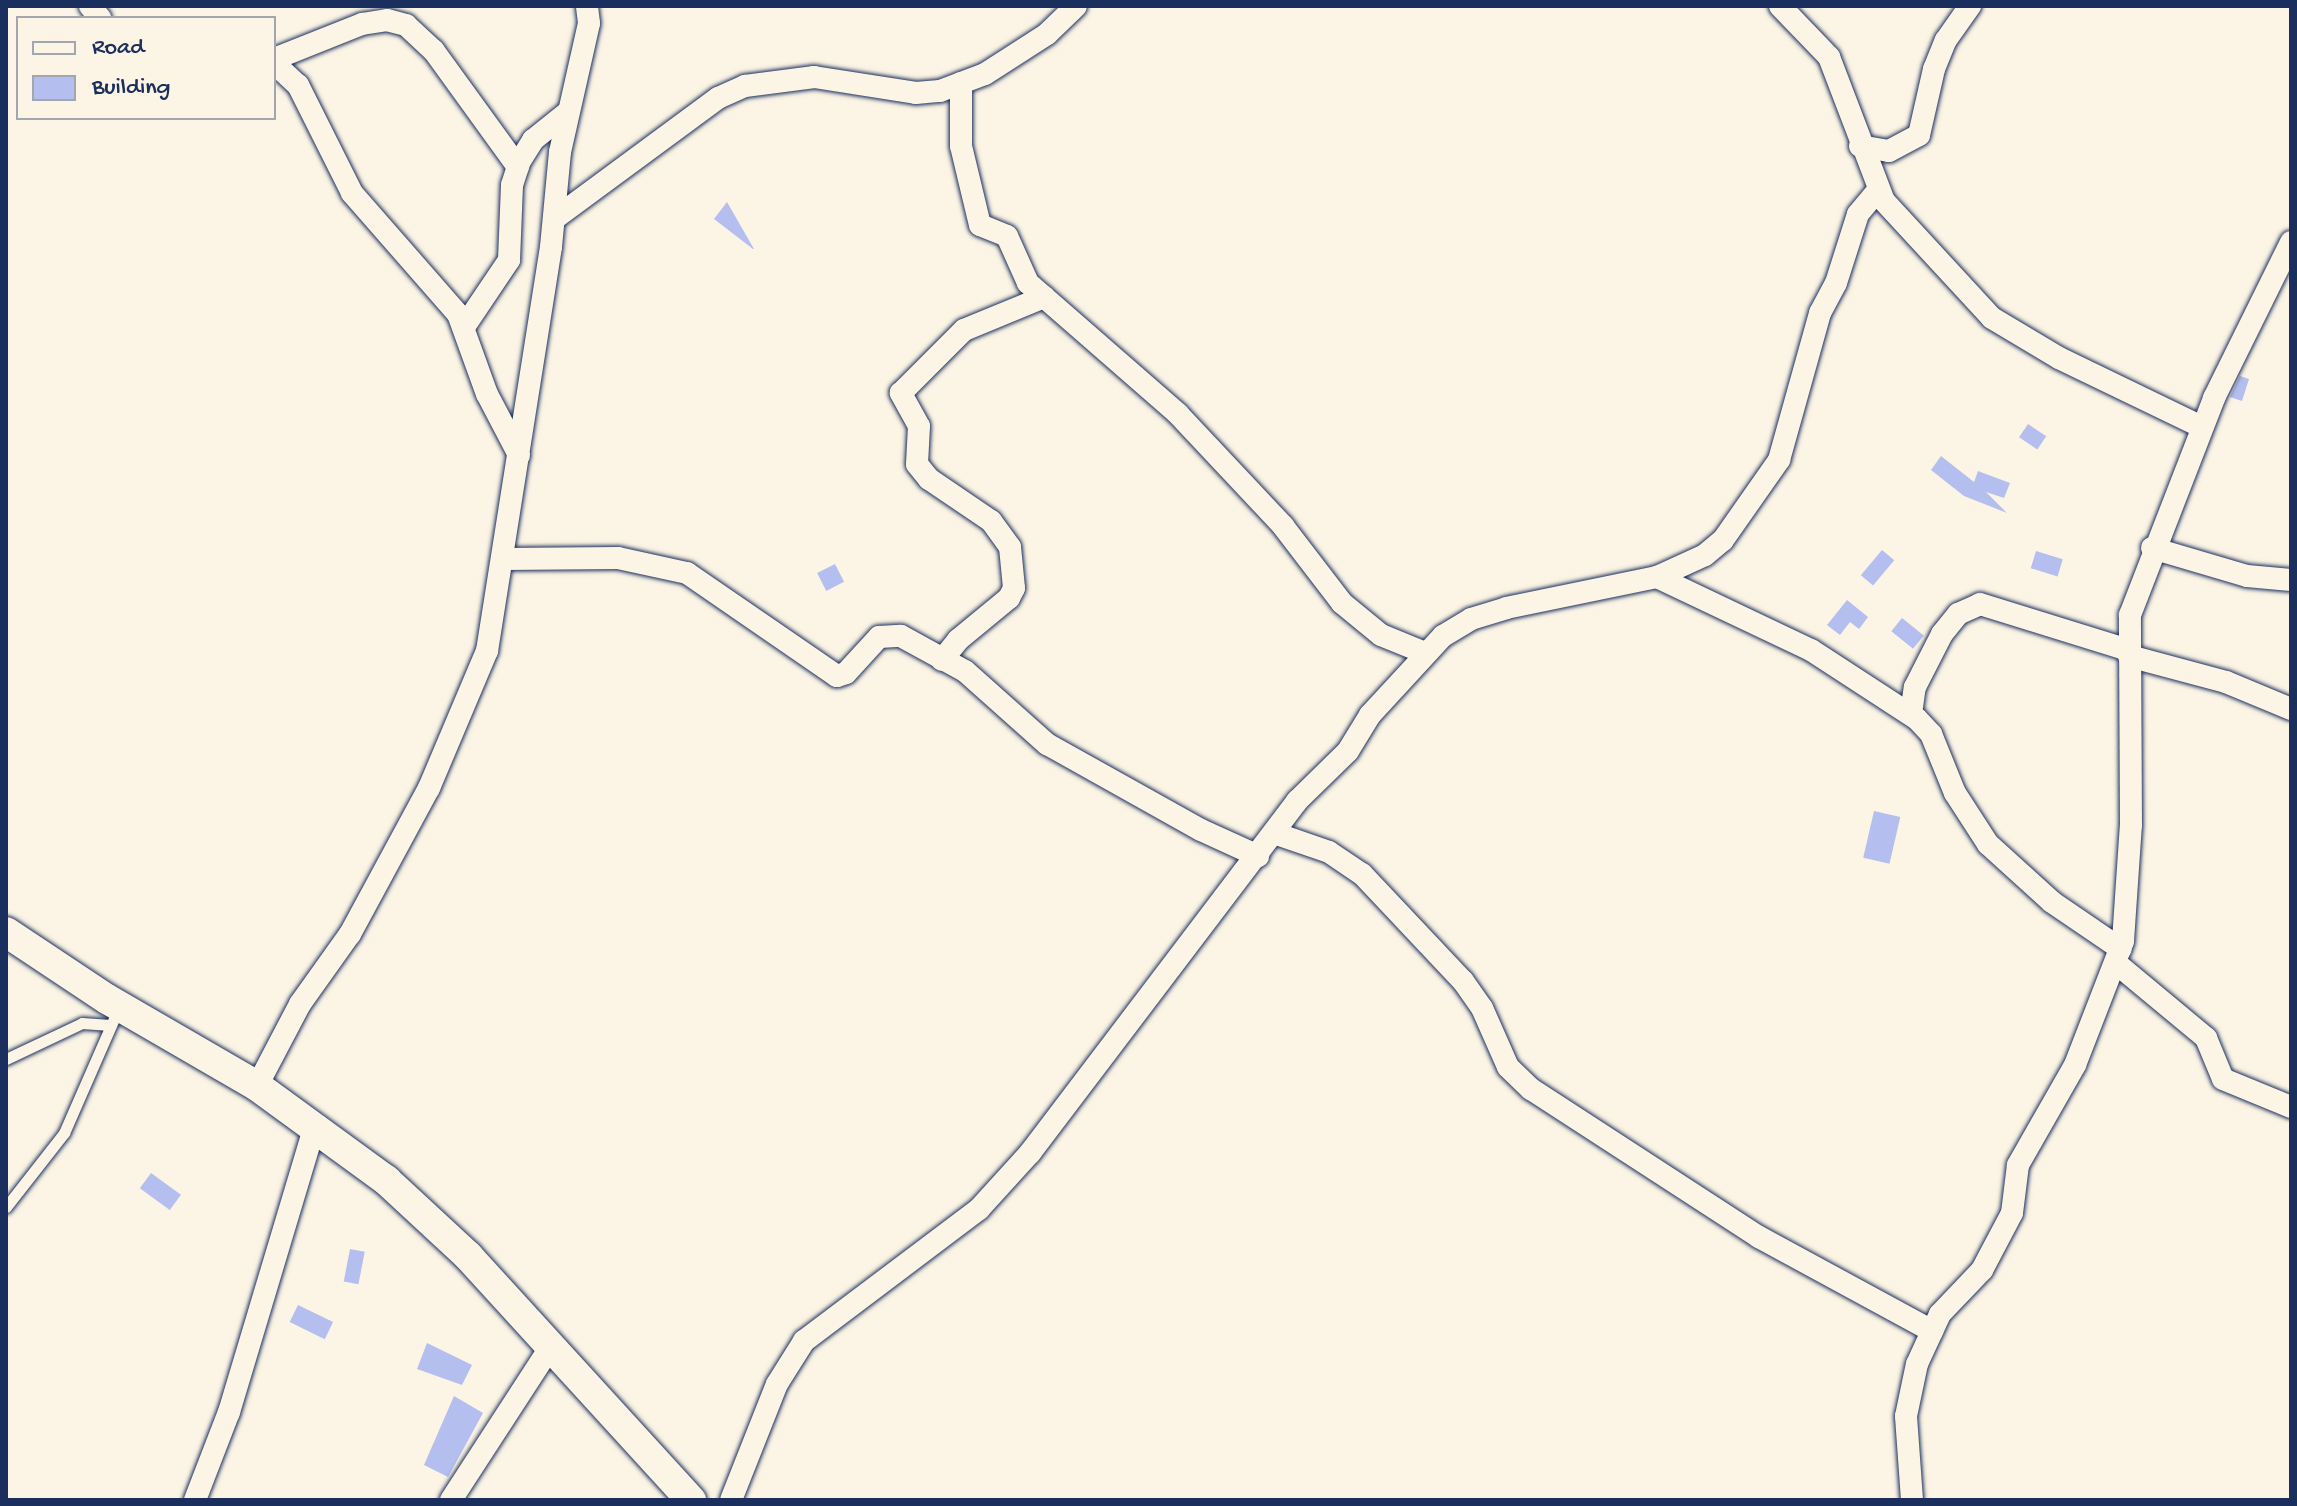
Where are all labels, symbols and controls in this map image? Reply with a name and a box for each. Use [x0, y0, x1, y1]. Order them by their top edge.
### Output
legend [16, 16, 276, 120]
text: Road [92, 34, 144, 63]
text: Building [92, 74, 170, 103]

